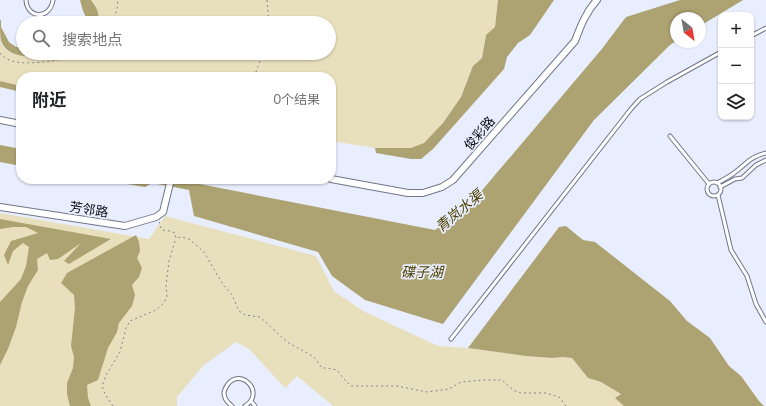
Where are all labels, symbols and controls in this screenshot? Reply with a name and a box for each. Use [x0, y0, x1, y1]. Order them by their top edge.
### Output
north arrow [670, 12, 706, 48]
map controls [718, 12, 754, 120]
button: + [718, 12, 754, 48]
search box [16, 16, 336, 60]
icon: search [30, 27, 52, 49]
text: 搜索地点 [62, 30, 122, 48]
button: − [718, 48, 754, 84]
button: layers [718, 84, 754, 120]
text: 附近 [32, 89, 66, 110]
text: 0个结果 [273, 91, 320, 107]
street label: 俊彩路 [460, 113, 498, 153]
water label: 青岚水渠 [432, 185, 487, 235]
street label: 芳邻路 [68, 198, 110, 220]
water label: 碟子湖 [401, 263, 445, 280]

